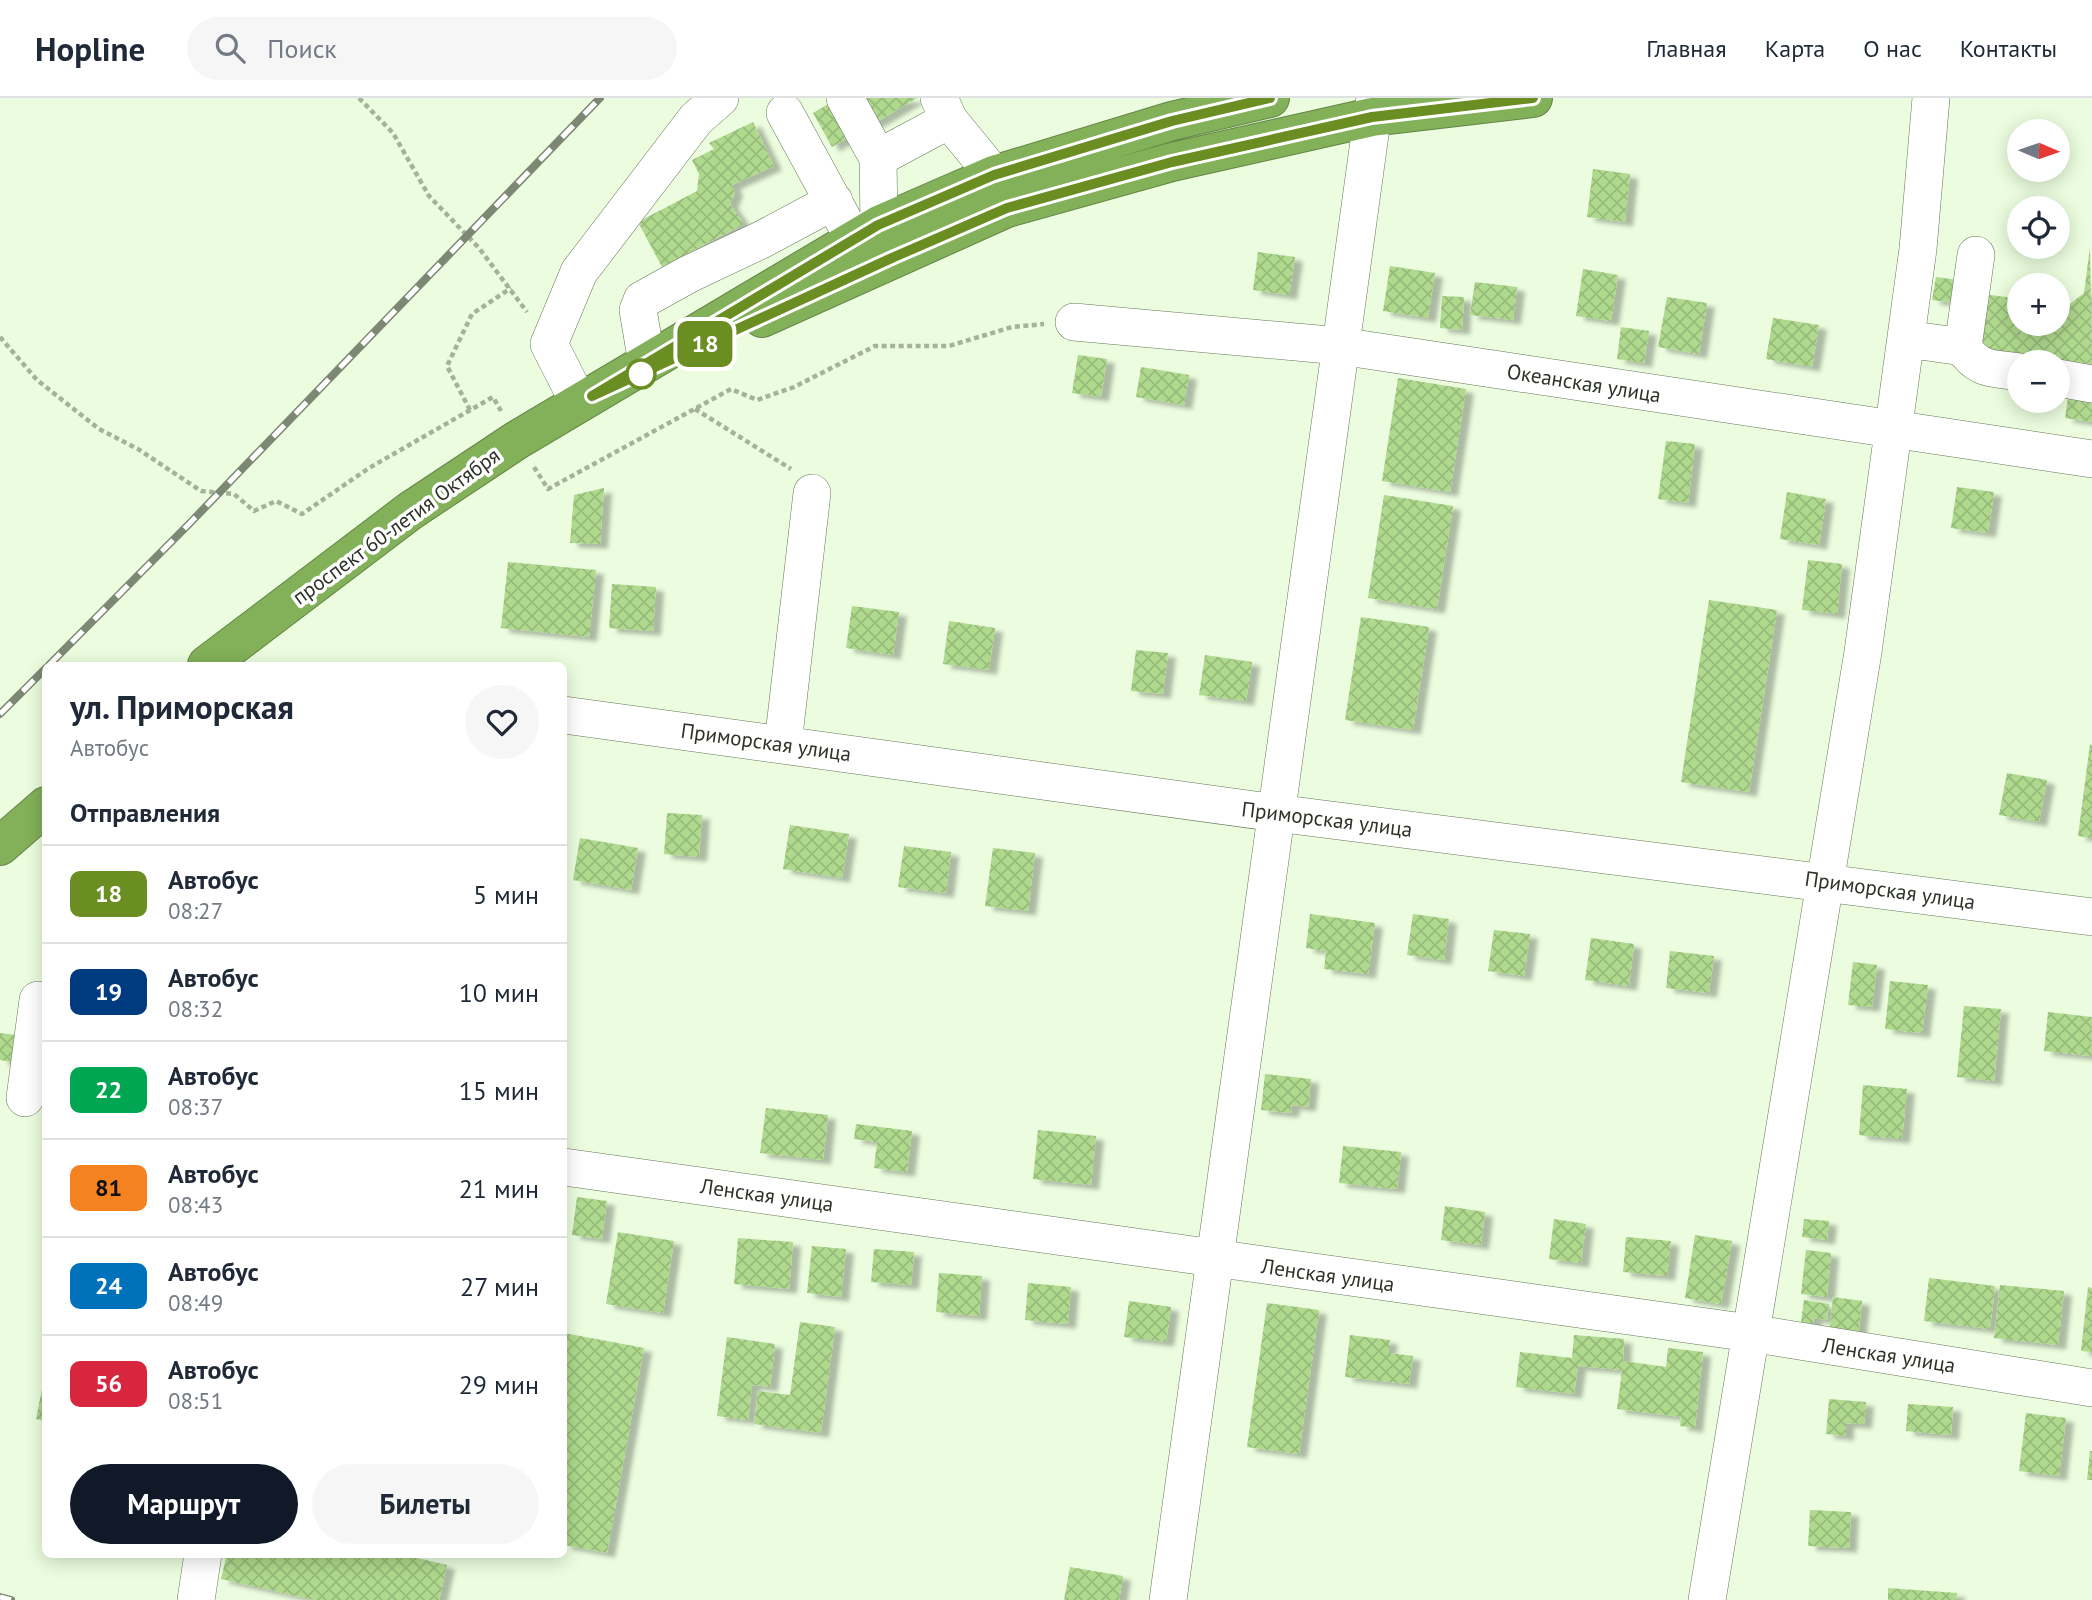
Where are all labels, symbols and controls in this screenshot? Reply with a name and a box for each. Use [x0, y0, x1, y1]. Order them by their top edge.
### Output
search box [187, 17, 677, 80]
text: Hopline [35, 27, 145, 70]
icon: search [211, 29, 249, 67]
text: Поиск [267, 32, 337, 65]
text: Главная [1646, 33, 1727, 64]
text: Карта [1765, 33, 1825, 64]
text: О нас [1863, 33, 1922, 64]
text: Контакты [1960, 33, 2057, 64]
north arrow [2007, 119, 2070, 182]
map controls [2007, 119, 2070, 413]
button: locate [2007, 196, 2070, 259]
button: + [2007, 273, 2070, 336]
line badge: 18 [674, 321, 736, 367]
text: 18 [691, 328, 719, 359]
button: − [2007, 350, 2070, 413]
street label: Океанская улица [1505, 357, 1663, 409]
unlabelled marker [626, 359, 656, 389]
street label: проспект 60-летия Октября [287, 442, 505, 610]
text: ул. Приморская [70, 685, 294, 728]
button: heart [465, 685, 539, 759]
street label: Приморская улица [679, 717, 853, 767]
text: Автобус [70, 733, 149, 762]
street label: Приморская улица [1240, 795, 1414, 843]
text: Отправления [70, 796, 220, 829]
text: Автобус [168, 863, 259, 896]
street label: Приморская улица [1803, 865, 1977, 915]
text: 18 [95, 878, 122, 909]
text: 5 мин [473, 878, 539, 911]
text: 08:27 [168, 896, 223, 925]
text: Автобус [168, 961, 259, 994]
text: 19 [95, 976, 122, 1007]
text: 10 мин [459, 976, 539, 1009]
text: 08:32 [168, 994, 223, 1023]
text: Автобус [168, 1059, 259, 1092]
text: 22 [95, 1074, 122, 1105]
text: 15 мин [459, 1074, 539, 1107]
text: 08:37 [168, 1092, 223, 1121]
text: Автобус [168, 1157, 259, 1190]
text: 81 [95, 1172, 122, 1203]
text: 21 мин [459, 1172, 539, 1205]
street label: Ленская улица [698, 1172, 835, 1218]
text: 08:43 [168, 1190, 223, 1219]
street label: Ленская улица [1259, 1252, 1396, 1298]
text: Автобус [168, 1255, 259, 1288]
text: 24 [95, 1270, 122, 1301]
text: 27 мин [460, 1270, 539, 1303]
text: 08:49 [168, 1288, 223, 1317]
street label: Ленская улица [1820, 1331, 1957, 1379]
text: Автобус [168, 1353, 259, 1386]
text: 56 [95, 1368, 122, 1399]
text: 29 мин [459, 1368, 539, 1401]
text: 08:51 [168, 1386, 223, 1415]
button: Маршрут [70, 1464, 298, 1544]
button: Билеты [312, 1464, 539, 1544]

